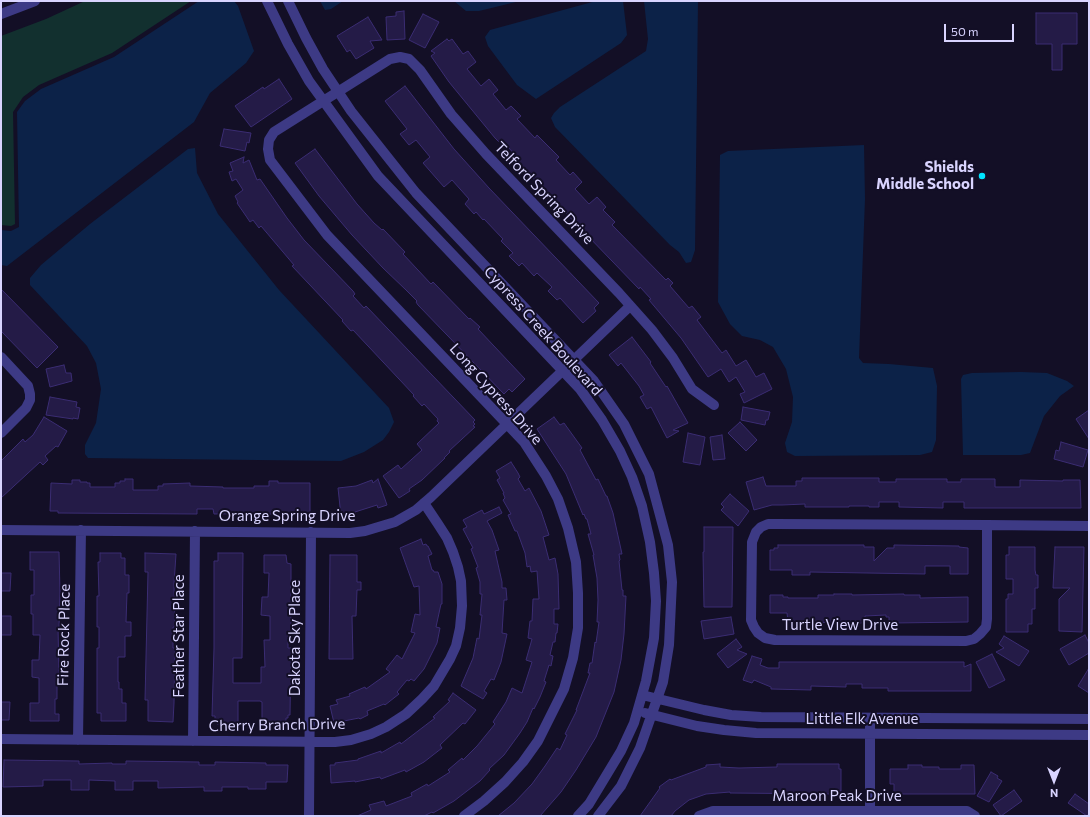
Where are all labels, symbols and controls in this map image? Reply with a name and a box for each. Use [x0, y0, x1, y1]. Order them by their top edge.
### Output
scale bar [946, 16, 1016, 42]
text: 50 m [951, 24, 979, 38]
street label: Telford Spring Drive [491, 138, 597, 248]
place label: Shields Middle School [876, 158, 974, 193]
marker: Shields Middle School [977, 171, 987, 181]
street label: Cypress Creek Boulevard [480, 263, 606, 399]
street label: Long Cypress Drive [446, 340, 546, 448]
street label: Orange Spring Drive [219, 507, 355, 525]
street label: Feather Star Place [170, 574, 188, 698]
street label: Dakota Sky Place [286, 580, 304, 696]
street label: Fire Rock Place [54, 584, 74, 686]
street label: Turtle View Drive [782, 616, 898, 634]
street label: Little Elk Avenue [805, 710, 919, 728]
street label: Cherry Branch Drive [209, 715, 345, 735]
north arrow [1034, 761, 1074, 801]
street label: Maroon Peak Drive [772, 787, 902, 805]
text: N [1050, 787, 1058, 800]

